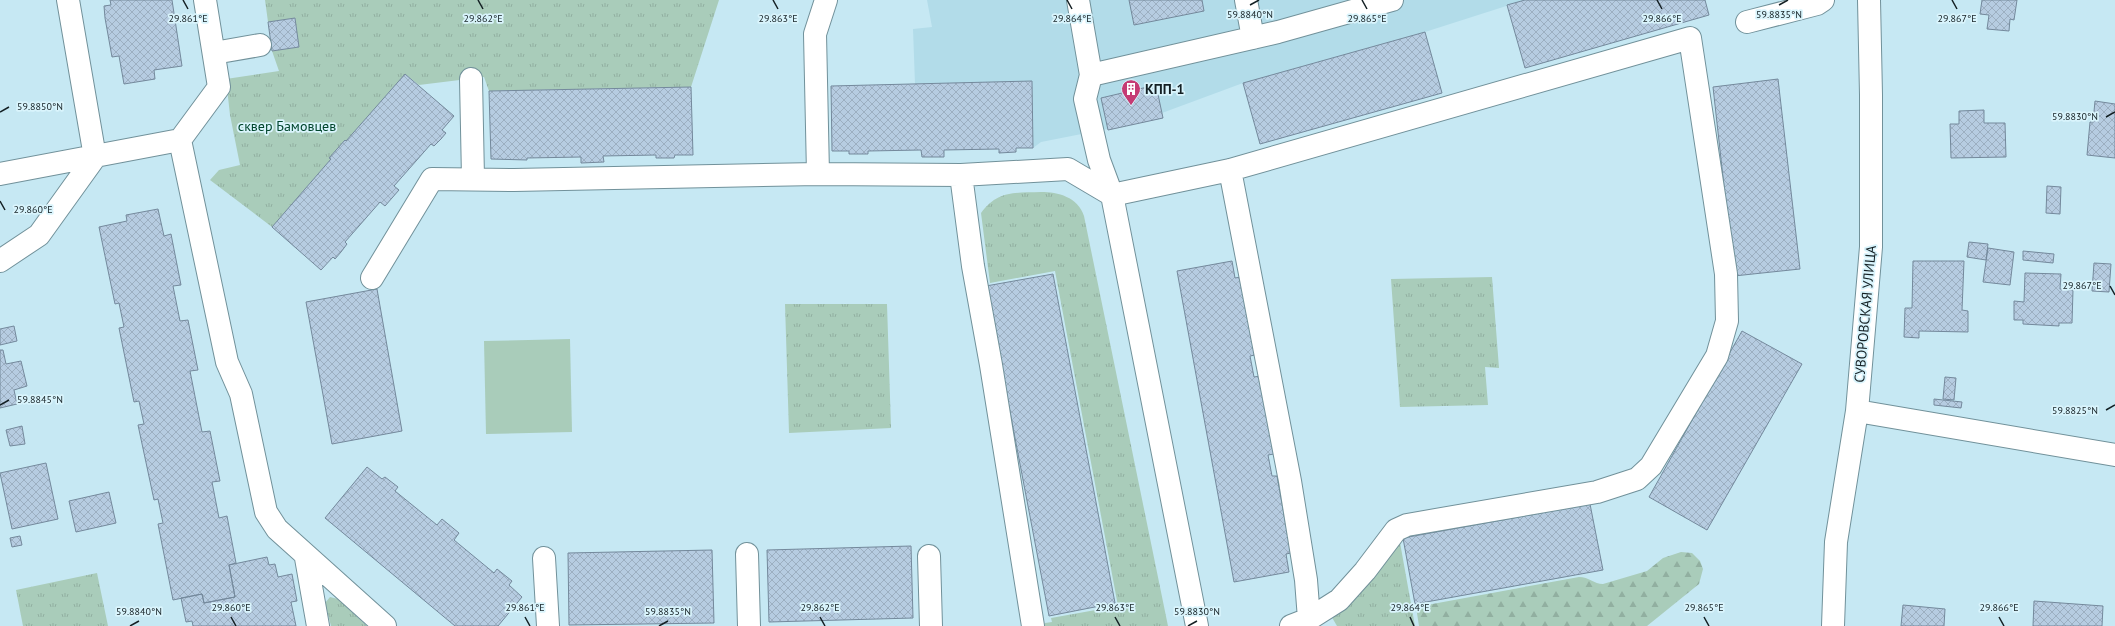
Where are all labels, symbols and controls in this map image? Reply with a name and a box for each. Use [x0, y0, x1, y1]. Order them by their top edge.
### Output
text: 59.8840°N [1227, 8, 1273, 21]
text: 59.8835°N [1756, 8, 1802, 21]
text: 29.861°E [169, 12, 208, 25]
text: 29.862°E [464, 12, 503, 25]
text: 29.863°E [759, 12, 798, 25]
text: 29.864°E [1053, 12, 1092, 25]
text: 29.865°E [1348, 12, 1387, 25]
text: 29.866°E [1643, 12, 1682, 25]
text: 29.867°E [1938, 12, 1977, 25]
building icon: КПП-1 [1120, 78, 1142, 106]
place label: КПП-1 [1145, 80, 1185, 98]
text: 59.8850°N [17, 100, 63, 113]
text: 59.8830°N [2052, 110, 2098, 123]
park label: сквер Бамовцев [238, 117, 336, 135]
text: 29.860°E [14, 203, 53, 216]
street label: СУВОРОВСКАЯ УЛИЦА [1850, 244, 1880, 383]
text: 29.867°E [2063, 279, 2102, 292]
text: 59.8845°N [17, 393, 63, 406]
text: 59.8825°N [2052, 404, 2098, 417]
text: 29.860°E [212, 601, 251, 614]
text: 29.861°E [506, 601, 545, 614]
text: 29.862°E [801, 601, 840, 614]
text: 29.863°E [1096, 601, 1135, 614]
text: 29.864°E [1391, 601, 1430, 614]
text: 29.865°E [1685, 601, 1724, 614]
text: 29.866°E [1980, 601, 2019, 614]
text: 59.8840°N [116, 605, 162, 618]
text: 59.8835°N [645, 605, 691, 618]
text: 59.8830°N [1174, 605, 1220, 618]

